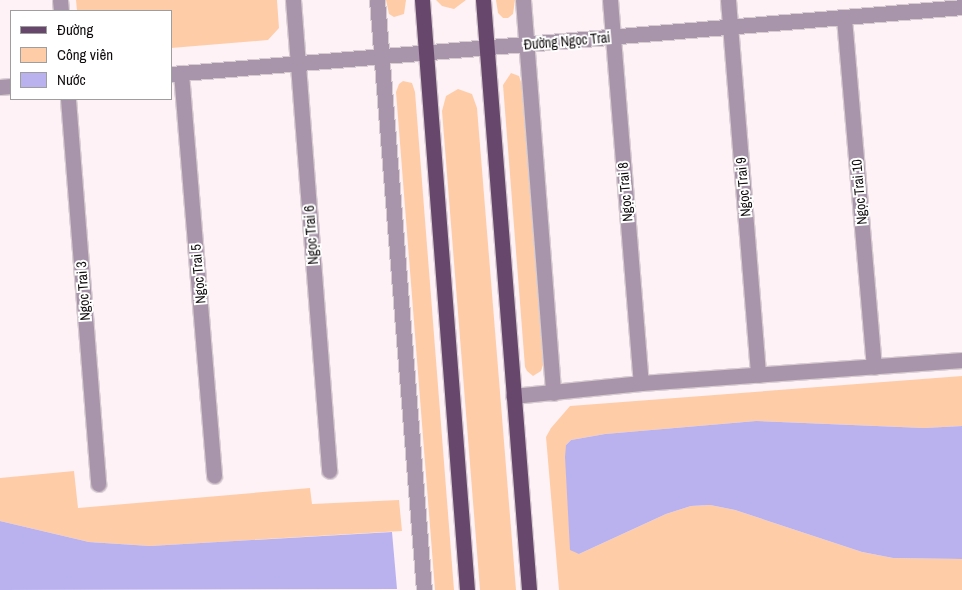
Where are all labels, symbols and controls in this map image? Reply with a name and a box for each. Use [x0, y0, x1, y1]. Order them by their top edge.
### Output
legend [10, 10, 172, 100]
text: Đường [57, 19, 93, 40]
street label: Đường Ngọc Trai [523, 29, 611, 53]
text: Công viên [57, 44, 113, 65]
text: Nước [57, 69, 86, 90]
street label: Ngọc Trai 9 [732, 157, 754, 217]
street label: Ngọc Trai 10 [848, 158, 870, 226]
street label: Ngọc Trai 8 [614, 162, 636, 222]
street label: Ngọc Trai 6 [301, 205, 321, 265]
street label: Ngọc Trai 5 [187, 244, 209, 304]
street label: Ngọc Trai 3 [73, 261, 93, 321]

